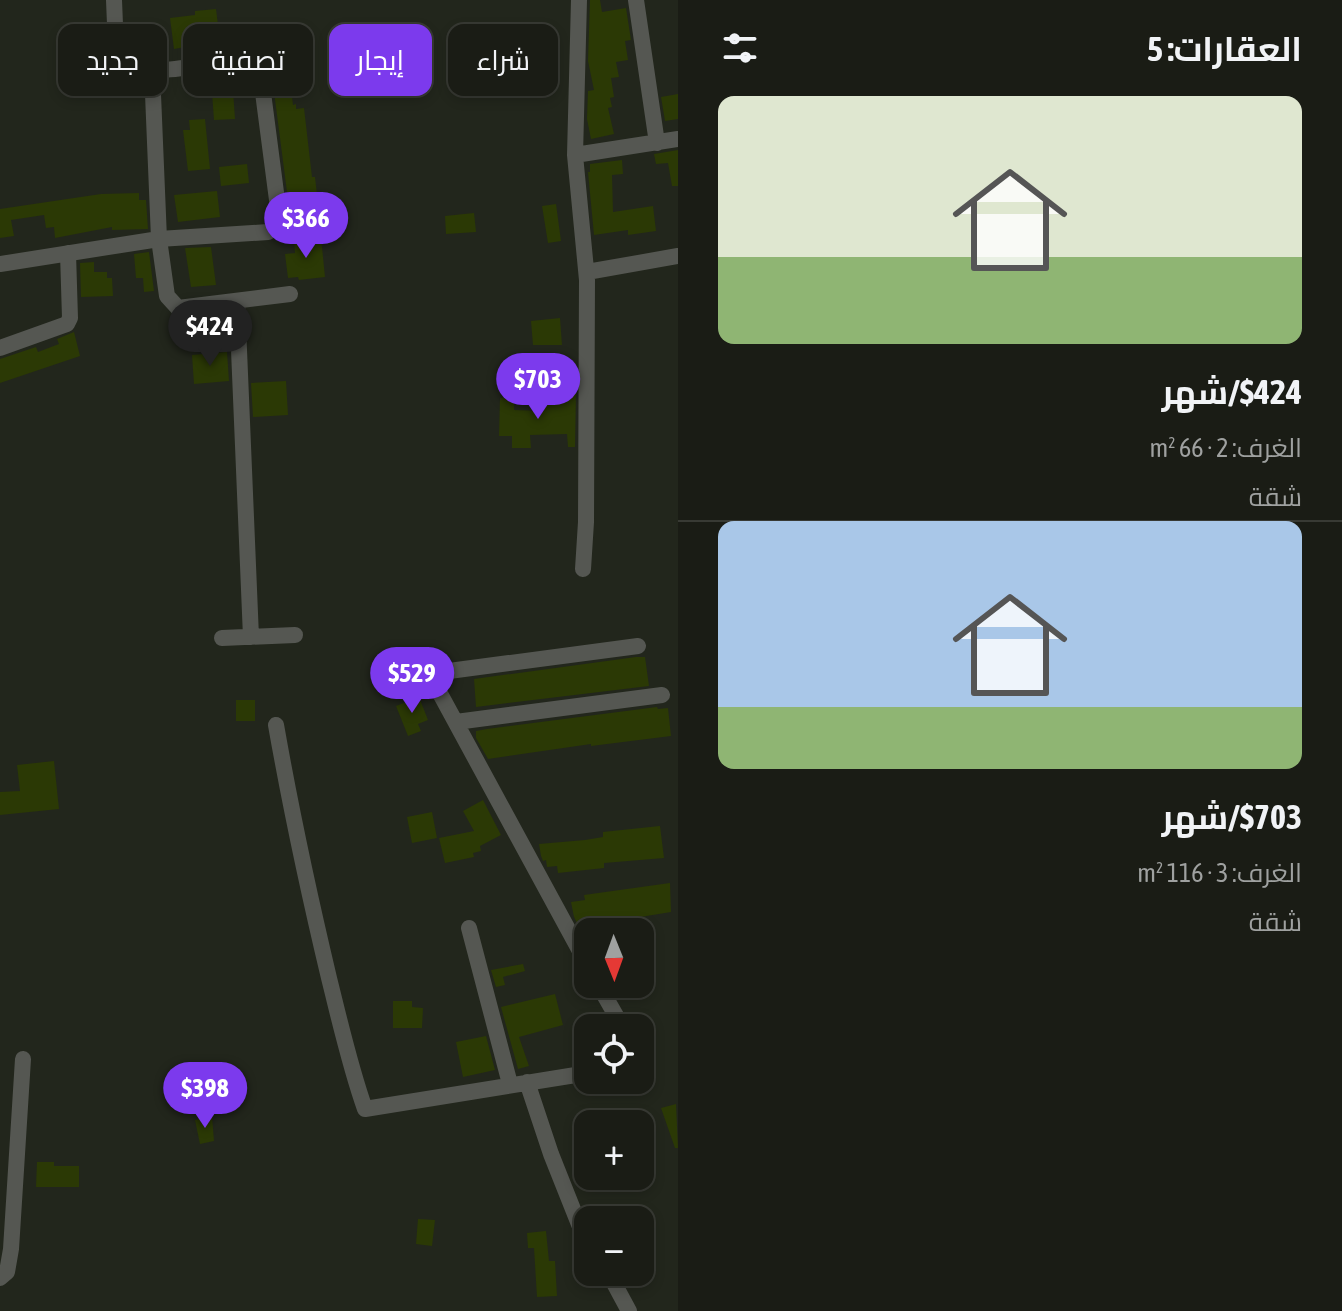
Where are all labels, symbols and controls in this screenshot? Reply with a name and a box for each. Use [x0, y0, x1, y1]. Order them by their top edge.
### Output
chip: جديد [58, 24, 167, 96]
chip: تصفية [183, 24, 313, 96]
chip: إيجار [329, 24, 432, 96]
chip: شراء [448, 24, 558, 96]
icon: filters [718, 26, 762, 70]
text: العقارات: 5 [1147, 29, 1302, 68]
icon: home [938, 148, 1082, 292]
pin: $366 [259, 192, 353, 260]
text: $366 [282, 203, 330, 233]
pin: $424 [163, 300, 257, 368]
text: $424 [186, 311, 234, 341]
pin: $703 [491, 353, 585, 421]
text: $703 [514, 364, 562, 394]
text: $424/شهر [1162, 372, 1302, 411]
text: الغرف: 2 · 66 m² [1150, 433, 1302, 463]
text: شقة [1249, 482, 1302, 512]
icon: home [938, 573, 1082, 717]
pin: $529 [365, 647, 459, 715]
text: $529 [388, 658, 436, 688]
text: $703/شهر [1162, 797, 1302, 836]
text: الغرف: 3 · 116 m² [1137, 858, 1302, 888]
text: شقة [1249, 907, 1302, 937]
north arrow [574, 918, 654, 998]
map controls [574, 918, 654, 1286]
button: locate [574, 1014, 654, 1094]
pin: $398 [158, 1062, 252, 1130]
text: $398 [181, 1073, 229, 1103]
button: + [574, 1110, 654, 1190]
button: − [574, 1206, 654, 1286]

